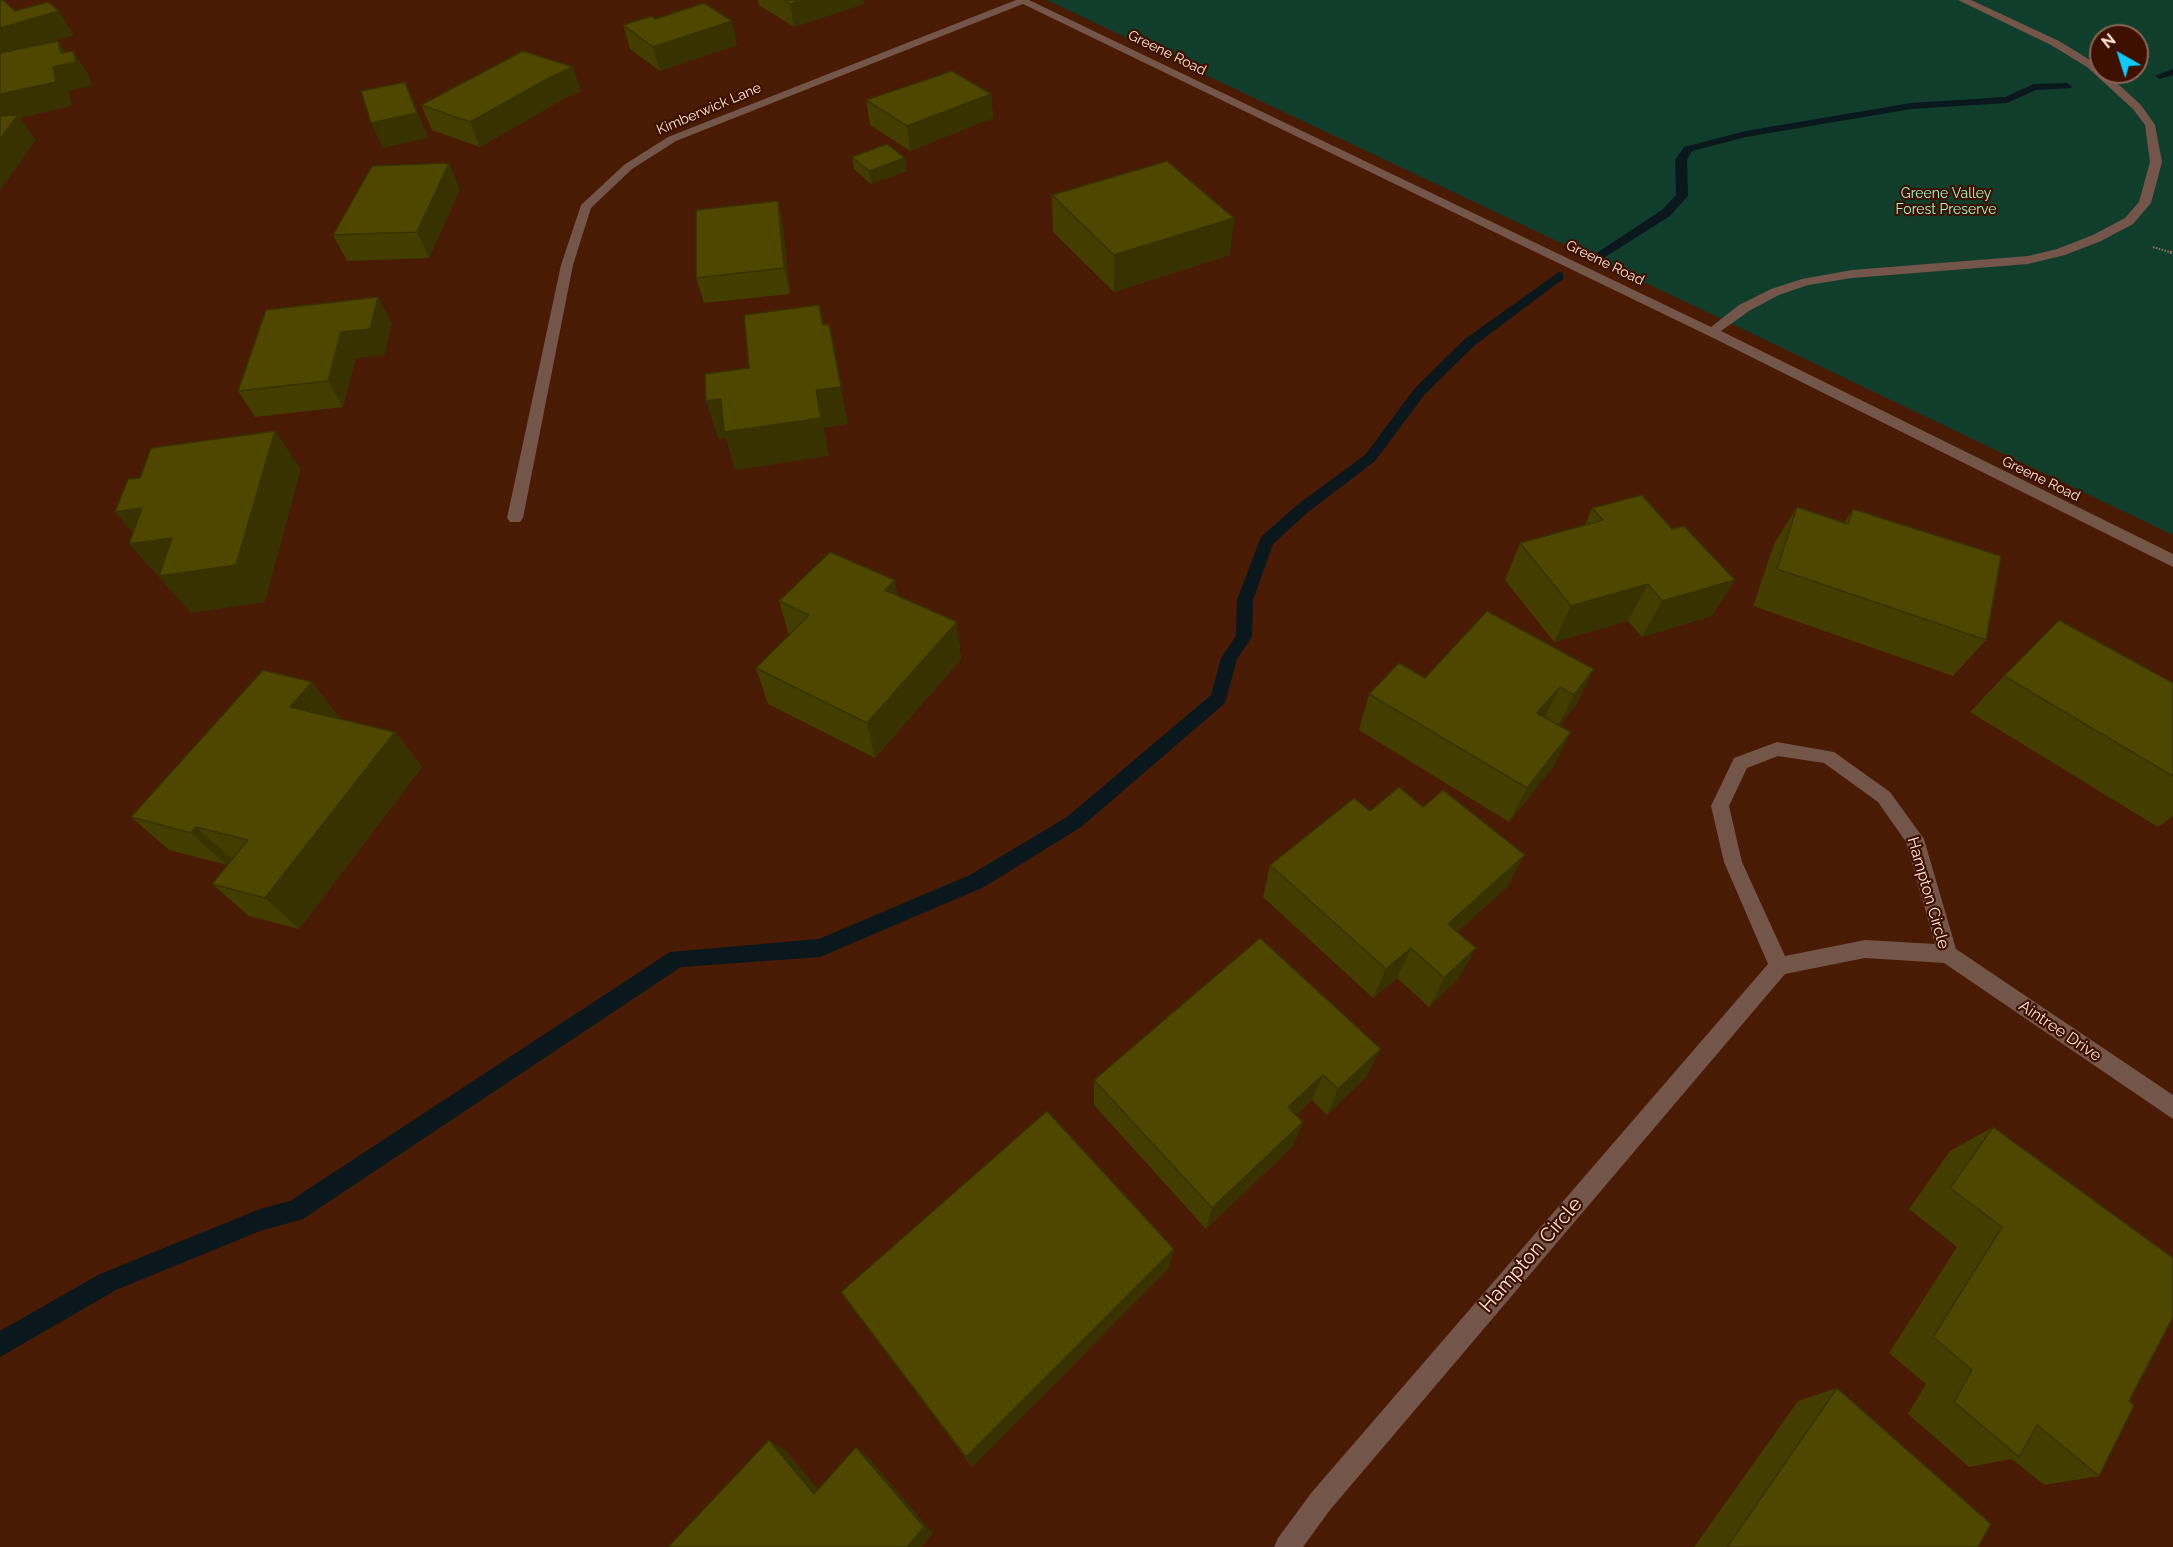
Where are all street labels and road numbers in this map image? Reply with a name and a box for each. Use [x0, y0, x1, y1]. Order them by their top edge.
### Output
street label: Greene Road [1125, 27, 1209, 79]
street label: Kimberwick Lane [654, 79, 764, 139]
street label: Greene Road [1563, 237, 1647, 289]
street label: Greene Road [1999, 453, 2083, 505]
street label: Hampton Circle [1903, 835, 1953, 951]
street label: Aintree Drive [2015, 996, 2105, 1066]
street label: Hampton Circle [1475, 1193, 1587, 1317]

